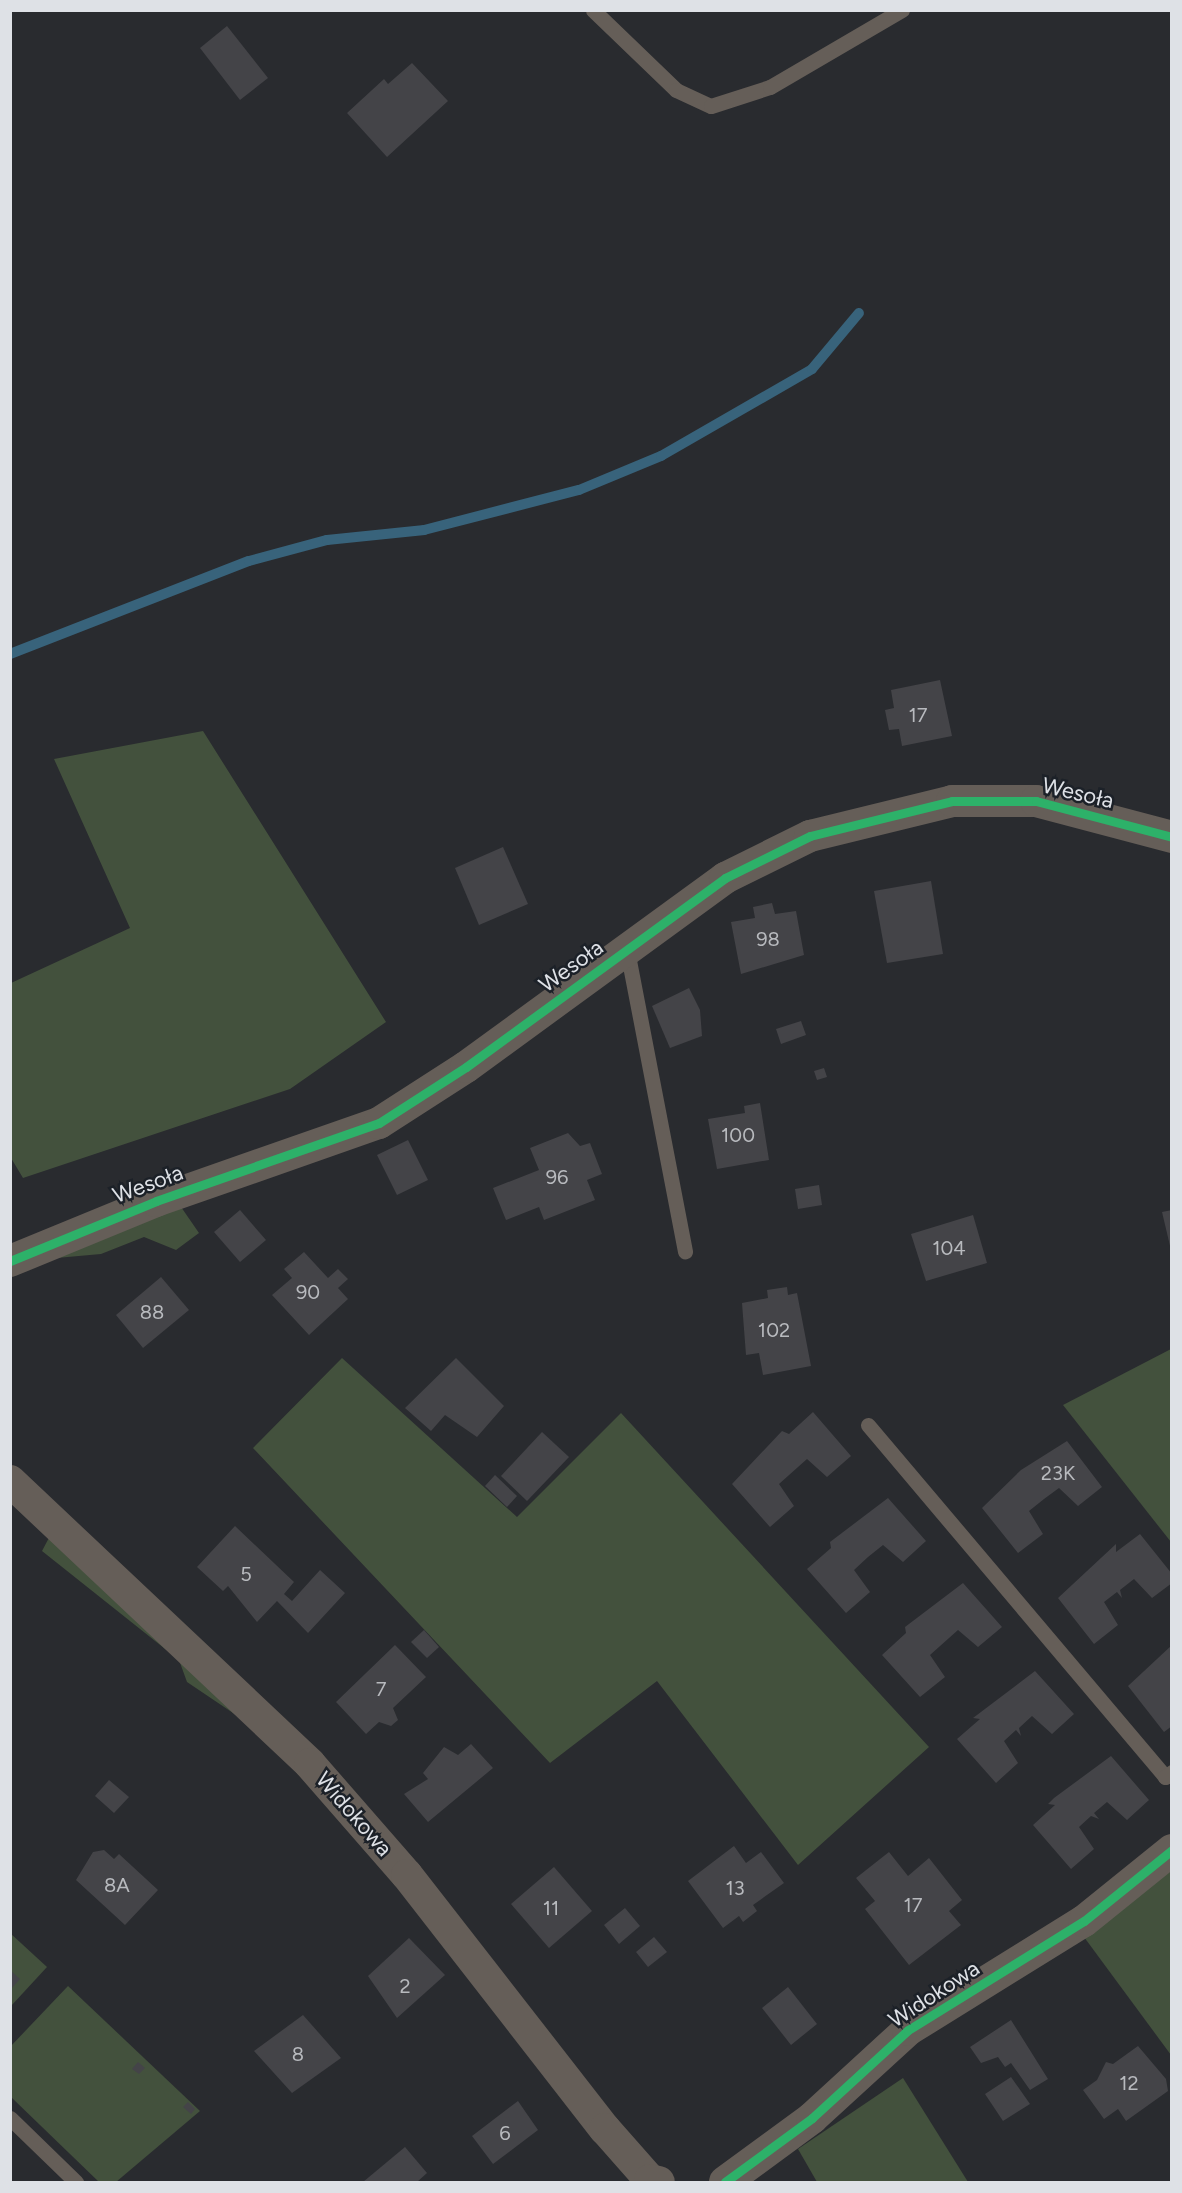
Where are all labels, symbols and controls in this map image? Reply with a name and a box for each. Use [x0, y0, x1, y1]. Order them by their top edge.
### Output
house number: 17 [909, 703, 927, 727]
street label: Wesoła [1040, 772, 1116, 814]
house number: 98 [756, 927, 780, 951]
street label: Wesoła [534, 934, 608, 998]
house number: 100 [721, 1123, 755, 1147]
street label: Wesoła [109, 1159, 187, 1209]
house number: 96 [546, 1165, 568, 1189]
house number: 104 [932, 1236, 966, 1260]
house number: 90 [296, 1280, 320, 1304]
house number: 88 [140, 1300, 164, 1324]
house number: 102 [758, 1318, 790, 1342]
house number: 23K [1041, 1461, 1075, 1485]
house number: 5 [240, 1562, 252, 1586]
house number: 7 [376, 1677, 386, 1701]
street label: Widokowa [310, 1766, 398, 1862]
house number: 8A [104, 1873, 130, 1897]
house number: 13 [725, 1876, 745, 1900]
house number: 17 [904, 1893, 922, 1917]
house number: 11 [543, 1896, 559, 1920]
street label: Widokowa [884, 1955, 984, 2033]
house number: 2 [399, 1974, 411, 1998]
house number: 8 [292, 2042, 304, 2066]
house number: 12 [1119, 2071, 1139, 2095]
house number: 6 [499, 2121, 511, 2145]

